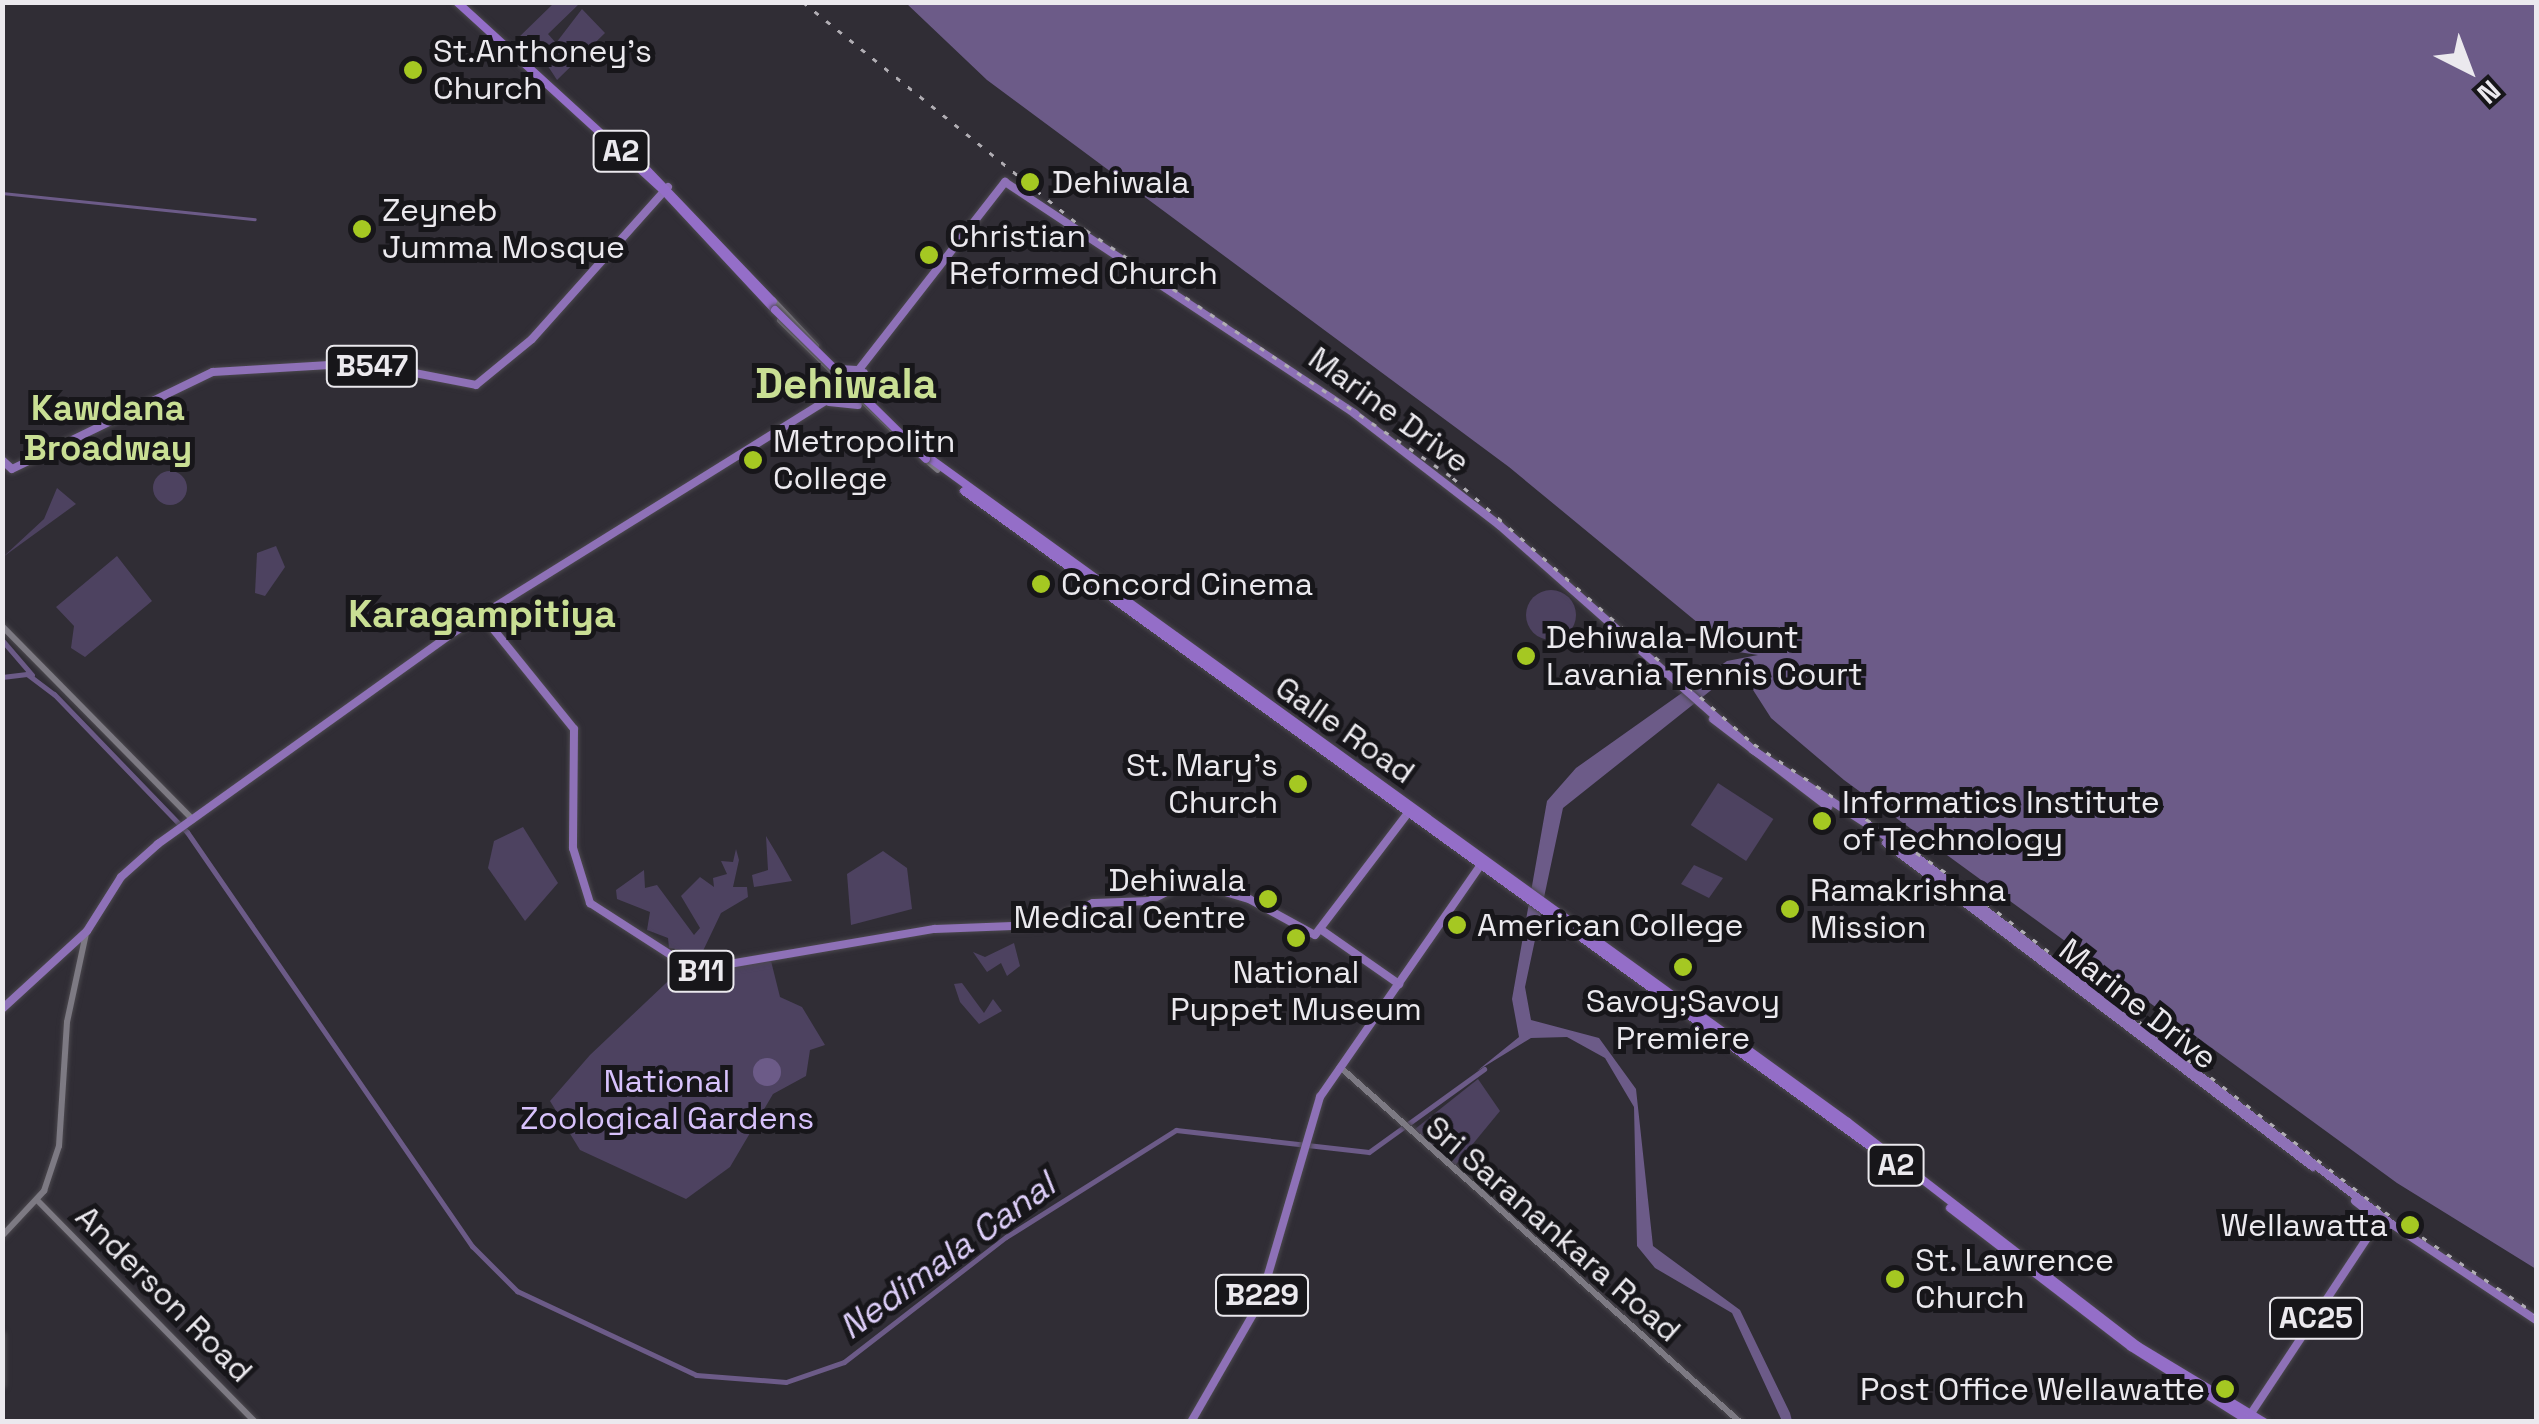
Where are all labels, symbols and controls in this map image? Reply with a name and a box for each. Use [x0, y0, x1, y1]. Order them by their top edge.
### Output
north arrow [2419, 20, 2519, 120]
place label: St.Anthoney's Church [433, 33, 652, 108]
marker: St.Anthoney's Church [402, 59, 424, 81]
text: N [2470, 73, 2508, 112]
road number: A2 [591, 126, 651, 176]
place label: Dehiwala [1052, 163, 1190, 201]
marker: Dehiwala [1017, 169, 1043, 195]
place label: Zeyneb Jumma Mosque [382, 192, 625, 267]
marker: Zeyneb Jumma Mosque [351, 218, 373, 240]
place label: Christian Reformed Church [949, 218, 1218, 293]
marker: Christian Reformed Church [918, 244, 940, 266]
street label: Marine Drive [1301, 339, 1477, 481]
road number: B547 [324, 341, 420, 391]
district label: Dehiwala [755, 359, 937, 409]
district label: Kawdana Broadway [24, 387, 192, 469]
place label: Metropolitn College [773, 423, 955, 498]
marker: Metropolitn College [742, 449, 764, 471]
place label: Concord Cinema [1061, 565, 1313, 603]
marker: Concord Cinema [1030, 573, 1052, 595]
district label: Karagampitiya [348, 592, 616, 638]
place label: Dehiwala-Mount Lavania Tennis Court [1546, 619, 1864, 694]
marker: Dehiwala-Mount Lavania Tennis Court [1515, 645, 1537, 667]
street label: Galle Road [1268, 668, 1422, 792]
place label: St. Mary's Church [1125, 747, 1278, 822]
marker: St. Mary's Church [1287, 773, 1309, 795]
place label: Informatics Institute of Technology [1842, 784, 2160, 859]
marker: Informatics Institute of Technology [1811, 810, 1833, 832]
place label: Dehiwala Medical Centre [1014, 862, 1246, 937]
place label: Ramakrishna Mission [1810, 872, 2006, 947]
marker: Dehiwala Medical Centre [1255, 886, 1281, 912]
marker: Ramakrishna Mission [1779, 898, 1801, 920]
place label: American College [1477, 906, 1743, 944]
marker: American College [1446, 914, 1468, 936]
marker: National Puppet Museum [1285, 927, 1307, 949]
street label: Marine Drive [2052, 931, 2224, 1077]
road number: B11 [666, 946, 736, 996]
place label: National Puppet Museum [1170, 954, 1422, 1029]
marker: Savoy;Savoy Premiere [1672, 956, 1694, 978]
place label: Savoy;Savoy Premiere [1586, 983, 1780, 1058]
park label: National Zoological Gardens [520, 1063, 814, 1138]
street label: Sri Saranankara Road [1418, 1108, 1688, 1350]
road number: A2 [1866, 1140, 1926, 1190]
water label: Nedimala Canal [831, 1164, 1063, 1348]
street label: Anderson Road [68, 1198, 260, 1390]
place label: Wellawatta [2221, 1206, 2388, 1244]
marker: Wellawatta [2397, 1212, 2423, 1238]
place label: St. Lawrence Church [1915, 1242, 2115, 1317]
marker: St. Lawrence Church [1884, 1268, 1906, 1290]
road number: B229 [1214, 1270, 1310, 1320]
road number: AC25 [2268, 1293, 2364, 1343]
place label: Post Office Wellawatte [1860, 1370, 2205, 1408]
marker: Post Office Wellawatte [2214, 1378, 2236, 1400]

